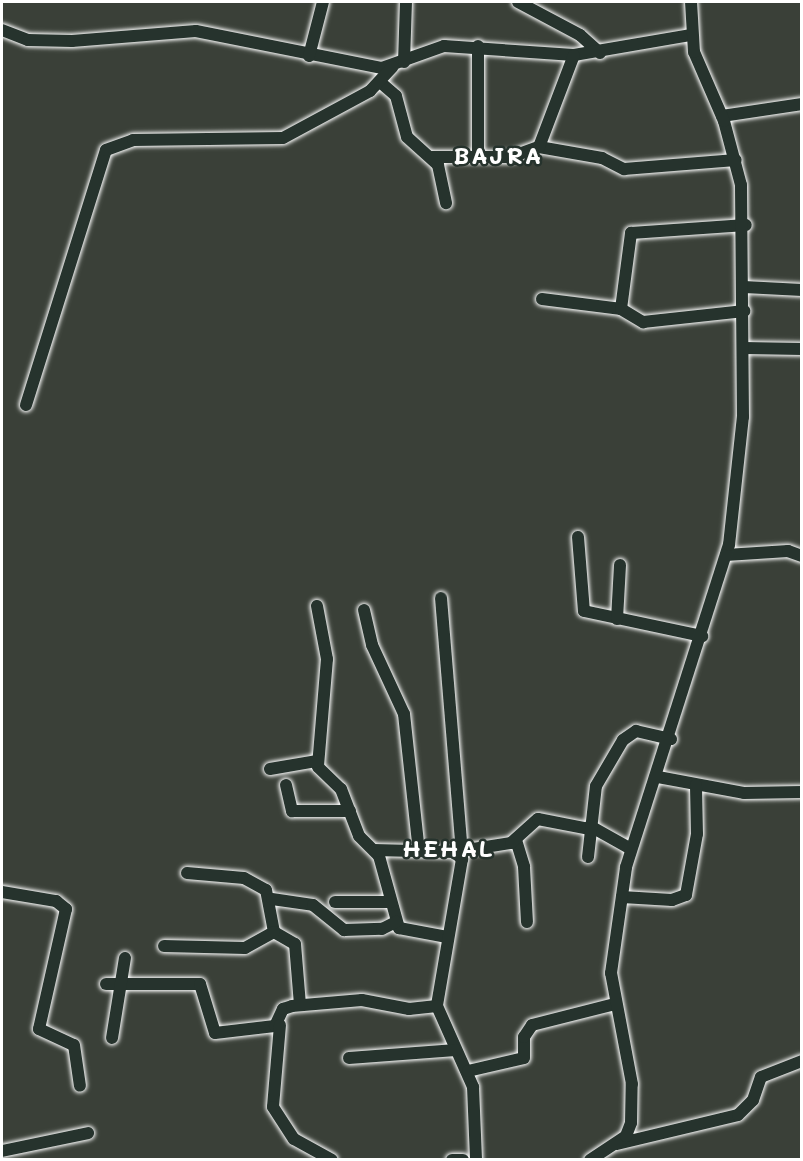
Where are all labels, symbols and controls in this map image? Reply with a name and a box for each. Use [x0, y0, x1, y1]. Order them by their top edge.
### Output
district label: BAJRA [453, 141, 543, 169]
district label: HEHAL [402, 834, 494, 862]

